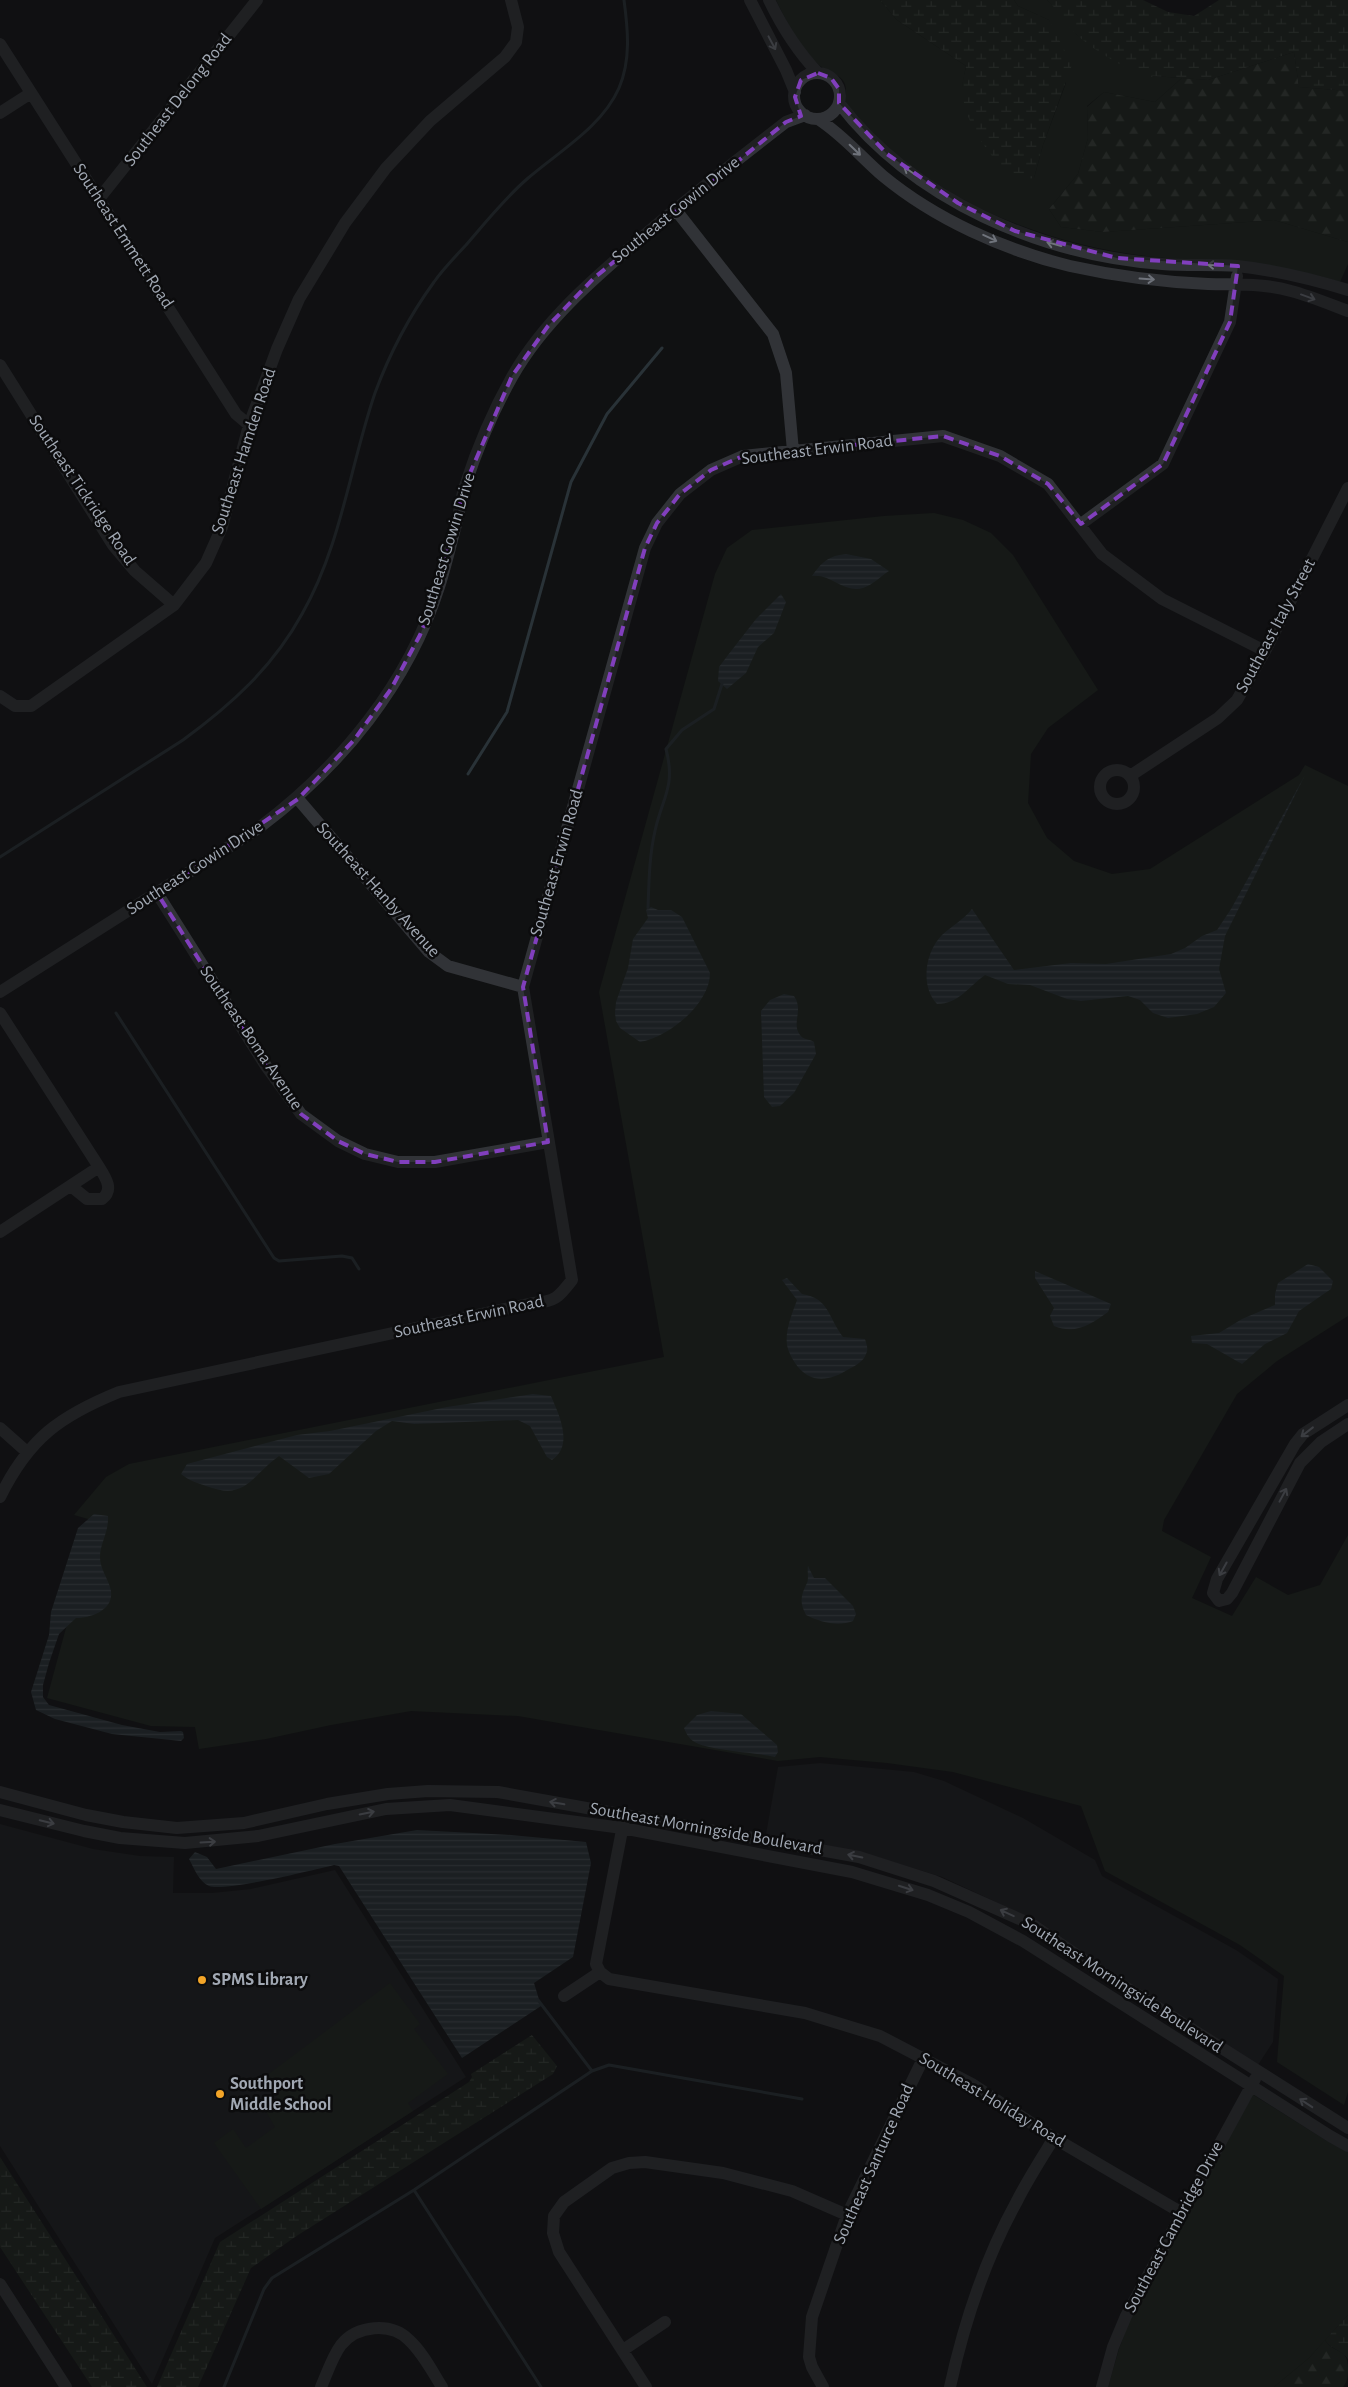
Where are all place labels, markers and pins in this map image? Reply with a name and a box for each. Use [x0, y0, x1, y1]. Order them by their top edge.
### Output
place label: SPMS Library [212, 1971, 309, 1989]
marker: SPMS Library [196, 1974, 208, 1986]
place label: Southport Middle School [230, 2075, 332, 2114]
marker: Southport Middle School [214, 2088, 226, 2100]

